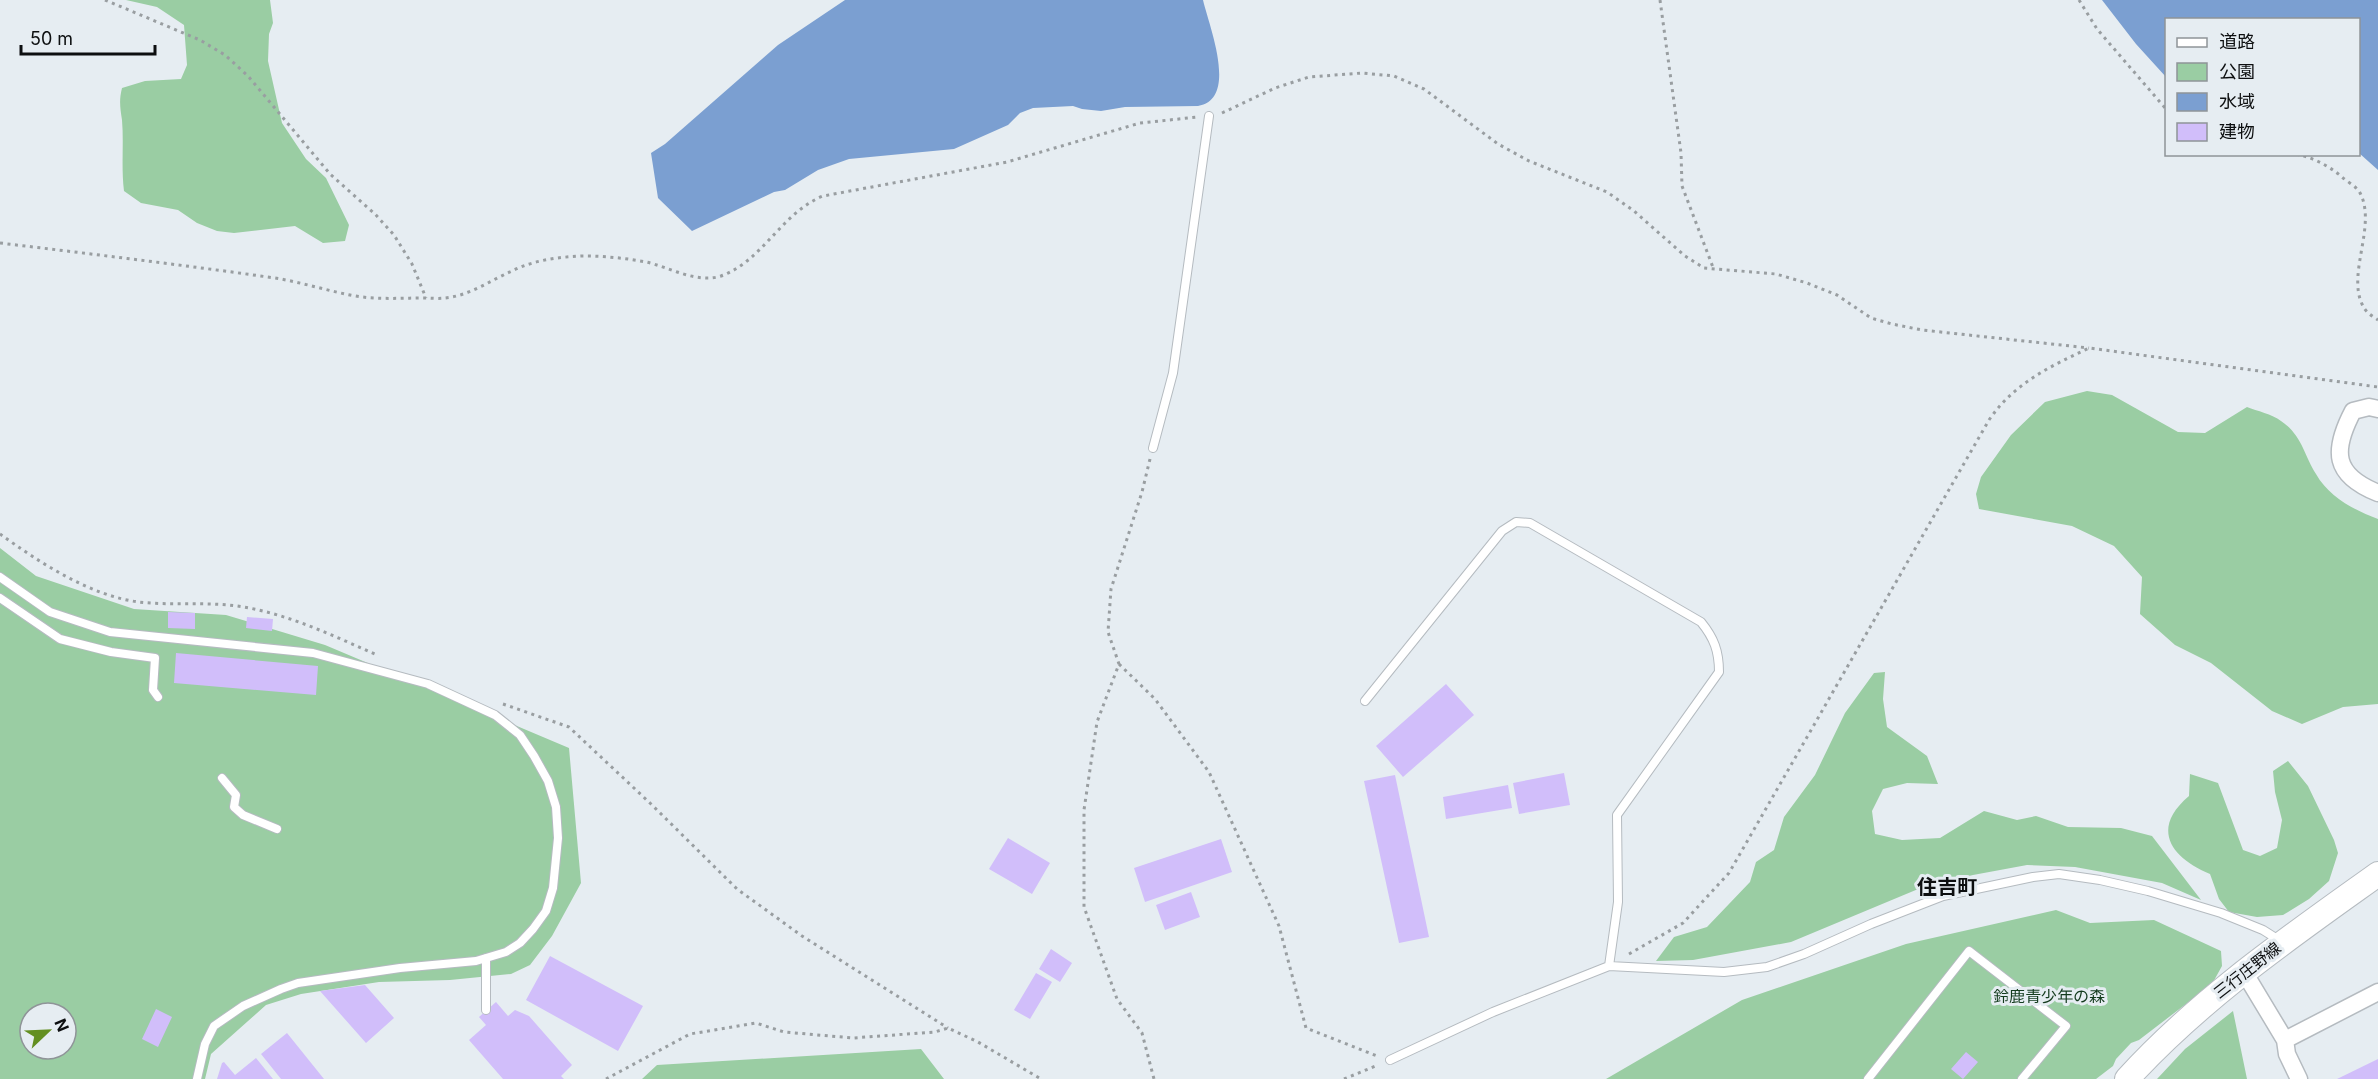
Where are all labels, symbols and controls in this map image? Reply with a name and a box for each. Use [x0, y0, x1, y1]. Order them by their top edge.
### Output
scale bar [21, 18, 154, 56]
legend [2165, 18, 2360, 156]
text: 50 m [30, 28, 73, 49]
text: 道路 [2219, 31, 2255, 52]
text: 公園 [2219, 61, 2255, 82]
text: 水域 [2219, 91, 2255, 112]
text: 建物 [2219, 121, 2255, 142]
district label: 住吉町 [1917, 875, 1977, 899]
street label: 三行庄野線 [2209, 937, 2285, 1003]
park label: 鈴鹿青少年の森 [1993, 986, 2105, 1006]
north arrow [18, 1001, 78, 1061]
text: N [50, 1016, 73, 1035]

